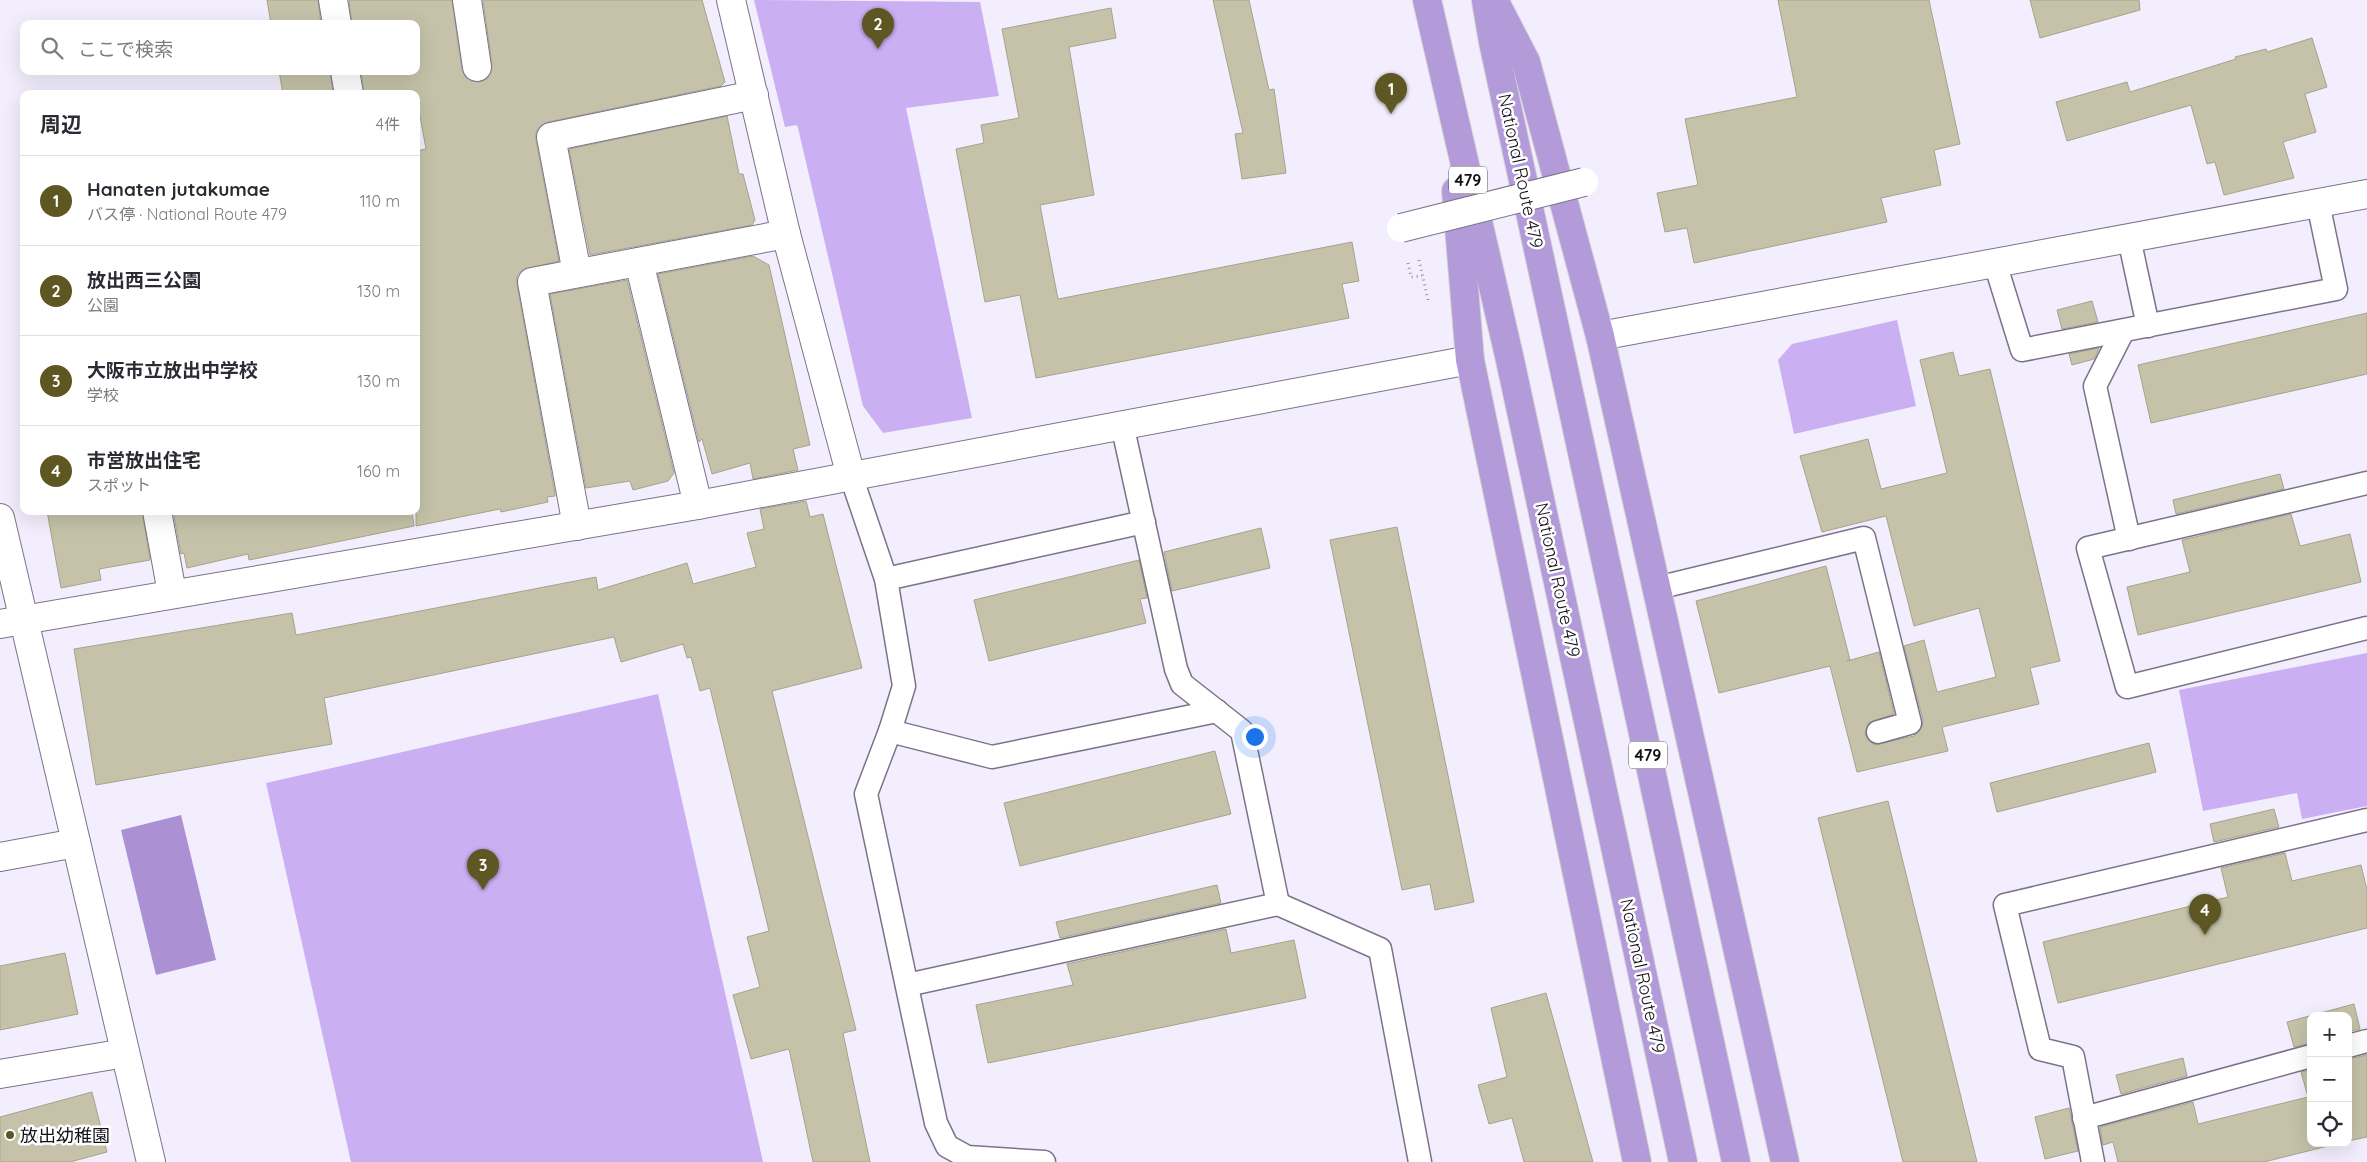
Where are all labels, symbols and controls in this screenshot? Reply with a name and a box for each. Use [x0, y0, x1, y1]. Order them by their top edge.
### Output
pin: 2 [862, 8, 894, 49]
search box [20, 20, 420, 75]
icon: search [38, 34, 66, 62]
text: ここで検索 [78, 37, 173, 61]
pin: 1 [1375, 73, 1407, 114]
street label: National Route 479 [1493, 92, 1549, 250]
text: 周辺 [40, 111, 82, 137]
text: 4件 [376, 114, 400, 134]
road number: 479 [1449, 166, 1487, 194]
text: Hanaten jutakumae [87, 177, 270, 201]
text: 1 [53, 191, 59, 211]
text: 110 m [360, 191, 400, 211]
text: バス停 · National Route 479 [87, 204, 287, 224]
text: 放出西三公園 [87, 268, 201, 292]
text: 2 [51, 281, 61, 301]
text: 130 m [357, 281, 400, 301]
text: 公園 [87, 295, 119, 315]
text: 大阪市立放出中学校 [87, 358, 258, 382]
text: 3 [52, 371, 60, 391]
text: 130 m [357, 371, 400, 391]
text: 学校 [87, 385, 119, 405]
text: 市営放出住宅 [87, 448, 201, 472]
text: 4 [51, 461, 61, 481]
text: 160 m [357, 461, 400, 481]
text: スポット [87, 475, 151, 495]
street label: National Route 479 [1530, 501, 1586, 659]
your location [1242, 724, 1268, 750]
road number: 479 [1629, 742, 1667, 768]
pin: 3 [467, 849, 499, 890]
pin: 4 [2189, 894, 2221, 935]
street label: National Route 479 [1615, 897, 1671, 1055]
map controls [2307, 1012, 2352, 1147]
button: + [2307, 1012, 2352, 1057]
button: − [2307, 1057, 2352, 1102]
button: locate [2307, 1102, 2352, 1147]
place label: 放出幼稚園 [20, 1124, 110, 1147]
marker: 放出幼稚園 [4, 1129, 16, 1141]

